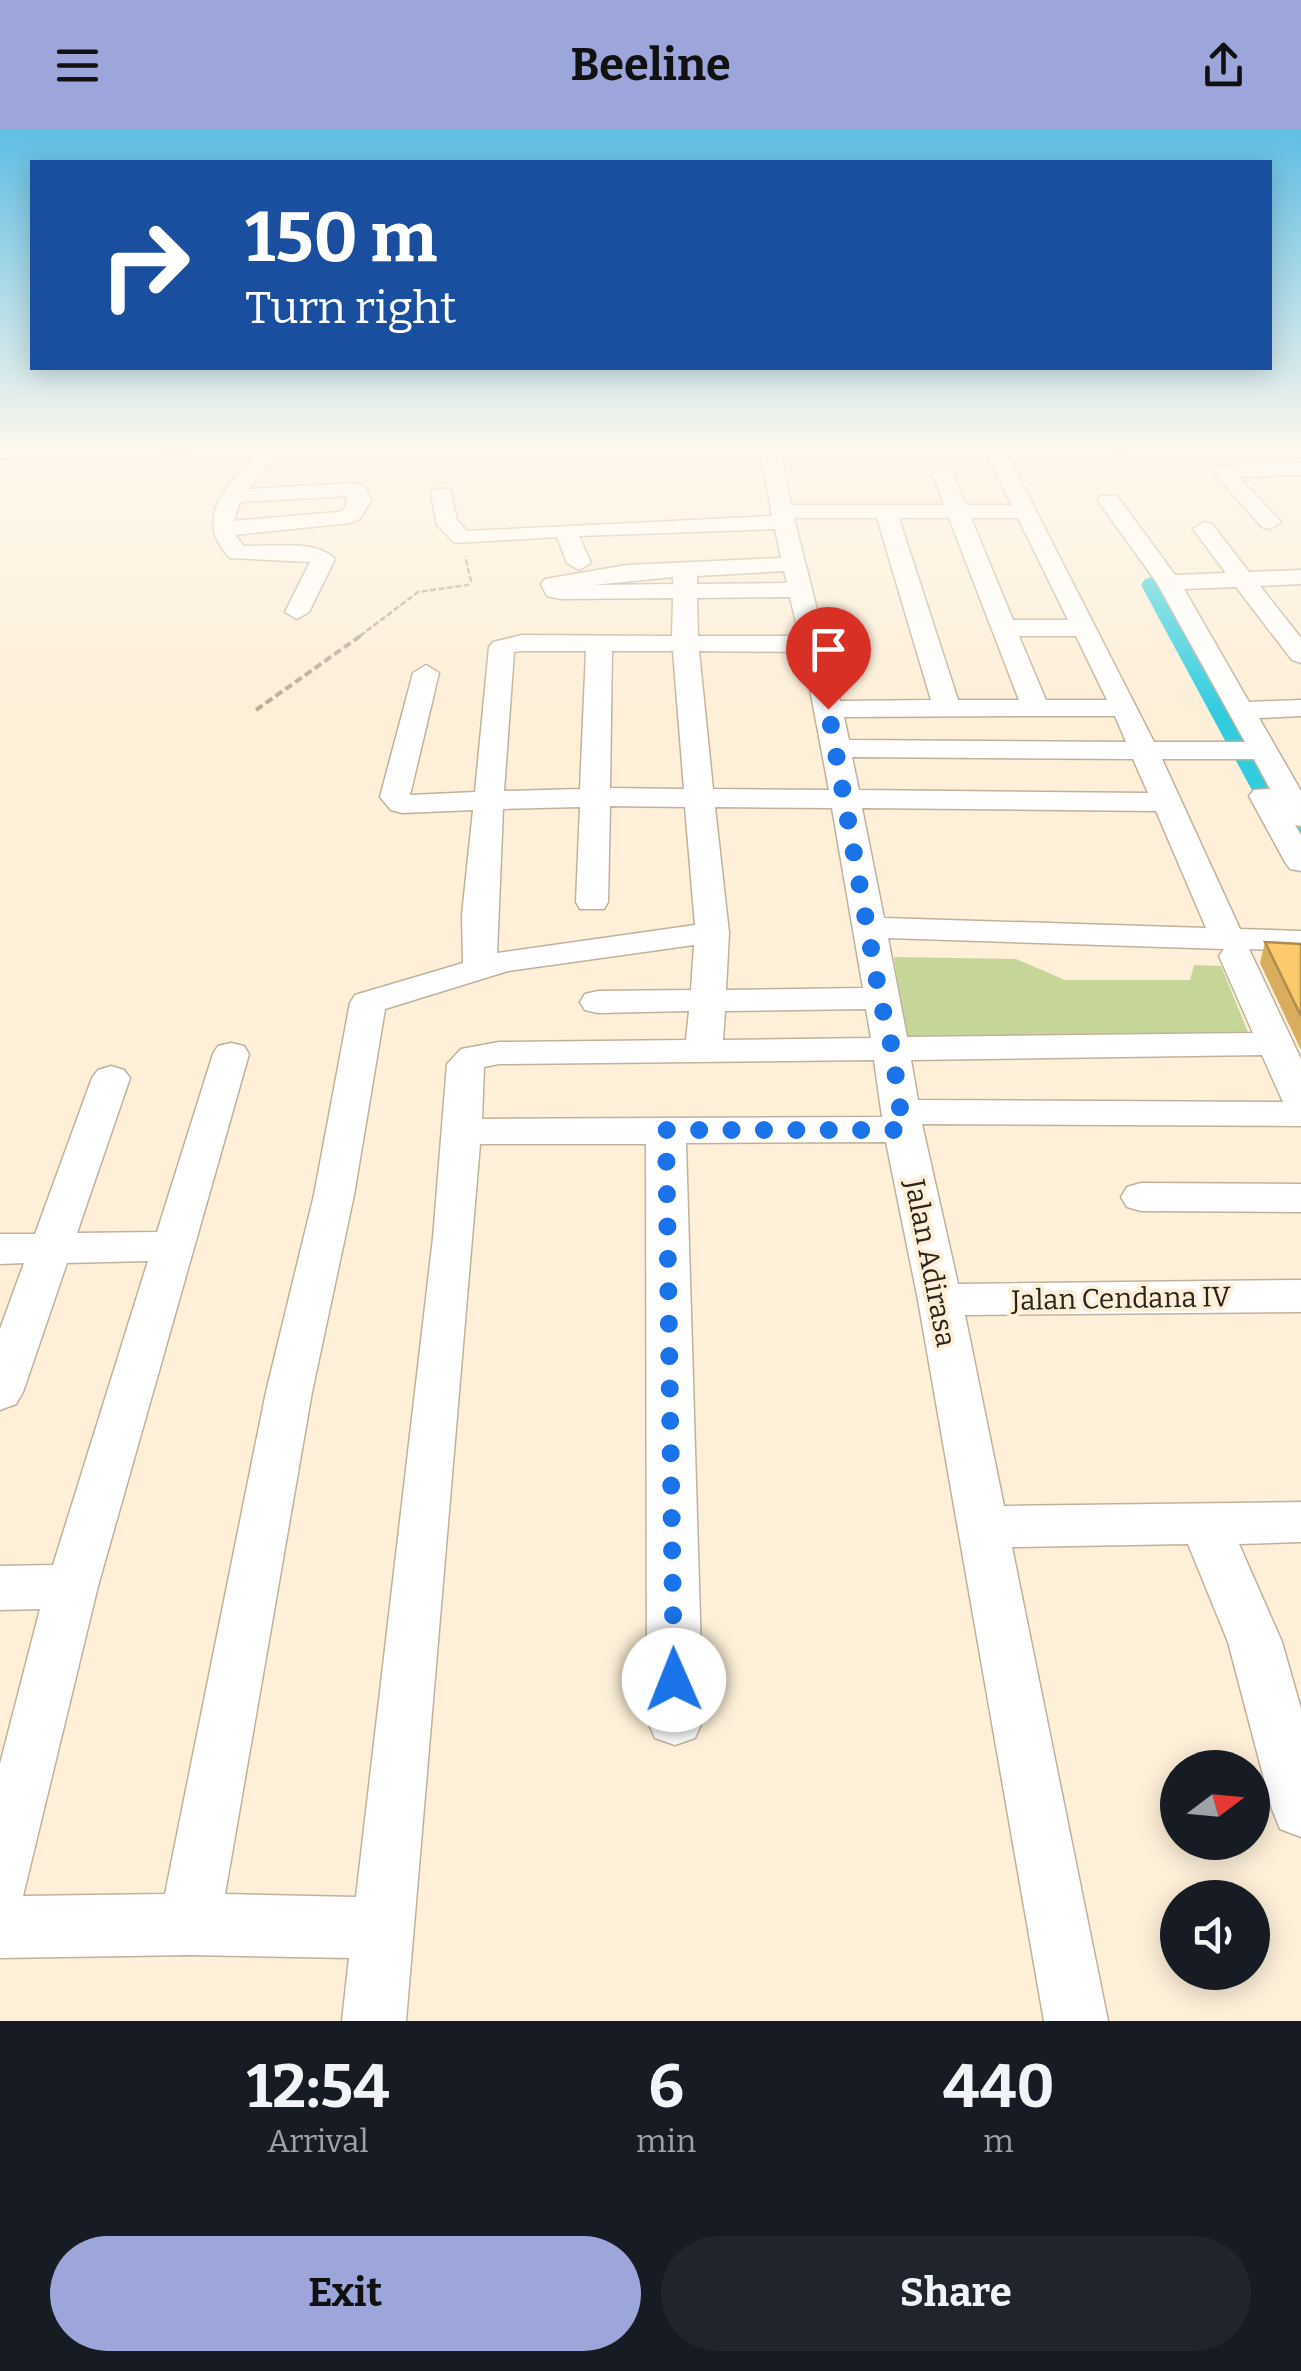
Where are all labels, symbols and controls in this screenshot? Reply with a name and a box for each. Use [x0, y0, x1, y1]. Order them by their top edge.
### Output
icon: menu [50, 38, 105, 93]
text: Beeline [570, 38, 731, 92]
icon: share [1196, 38, 1251, 93]
text: 150 m [245, 196, 437, 280]
icon: right [80, 200, 210, 330]
text: Turn right [245, 281, 457, 335]
pin [786, 607, 871, 710]
icon: arrive [801, 622, 856, 677]
street label: Jalan Adirasa [898, 1175, 963, 1350]
street label: Jalan Cendana IV [1010, 1280, 1232, 1317]
position arrow [622, 1628, 726, 1732]
north arrow [1160, 1750, 1270, 1860]
map controls [1160, 1750, 1270, 1990]
button: sound [1160, 1880, 1270, 1990]
text: 12:54 [246, 2051, 390, 2123]
text: 6 [648, 2051, 684, 2123]
text: 440 [943, 2051, 1055, 2123]
text: Arrival [267, 2122, 369, 2160]
text: min [636, 2122, 696, 2160]
text: m [983, 2122, 1014, 2160]
button: Exit [50, 2236, 641, 2351]
button: Share [661, 2236, 1251, 2351]

